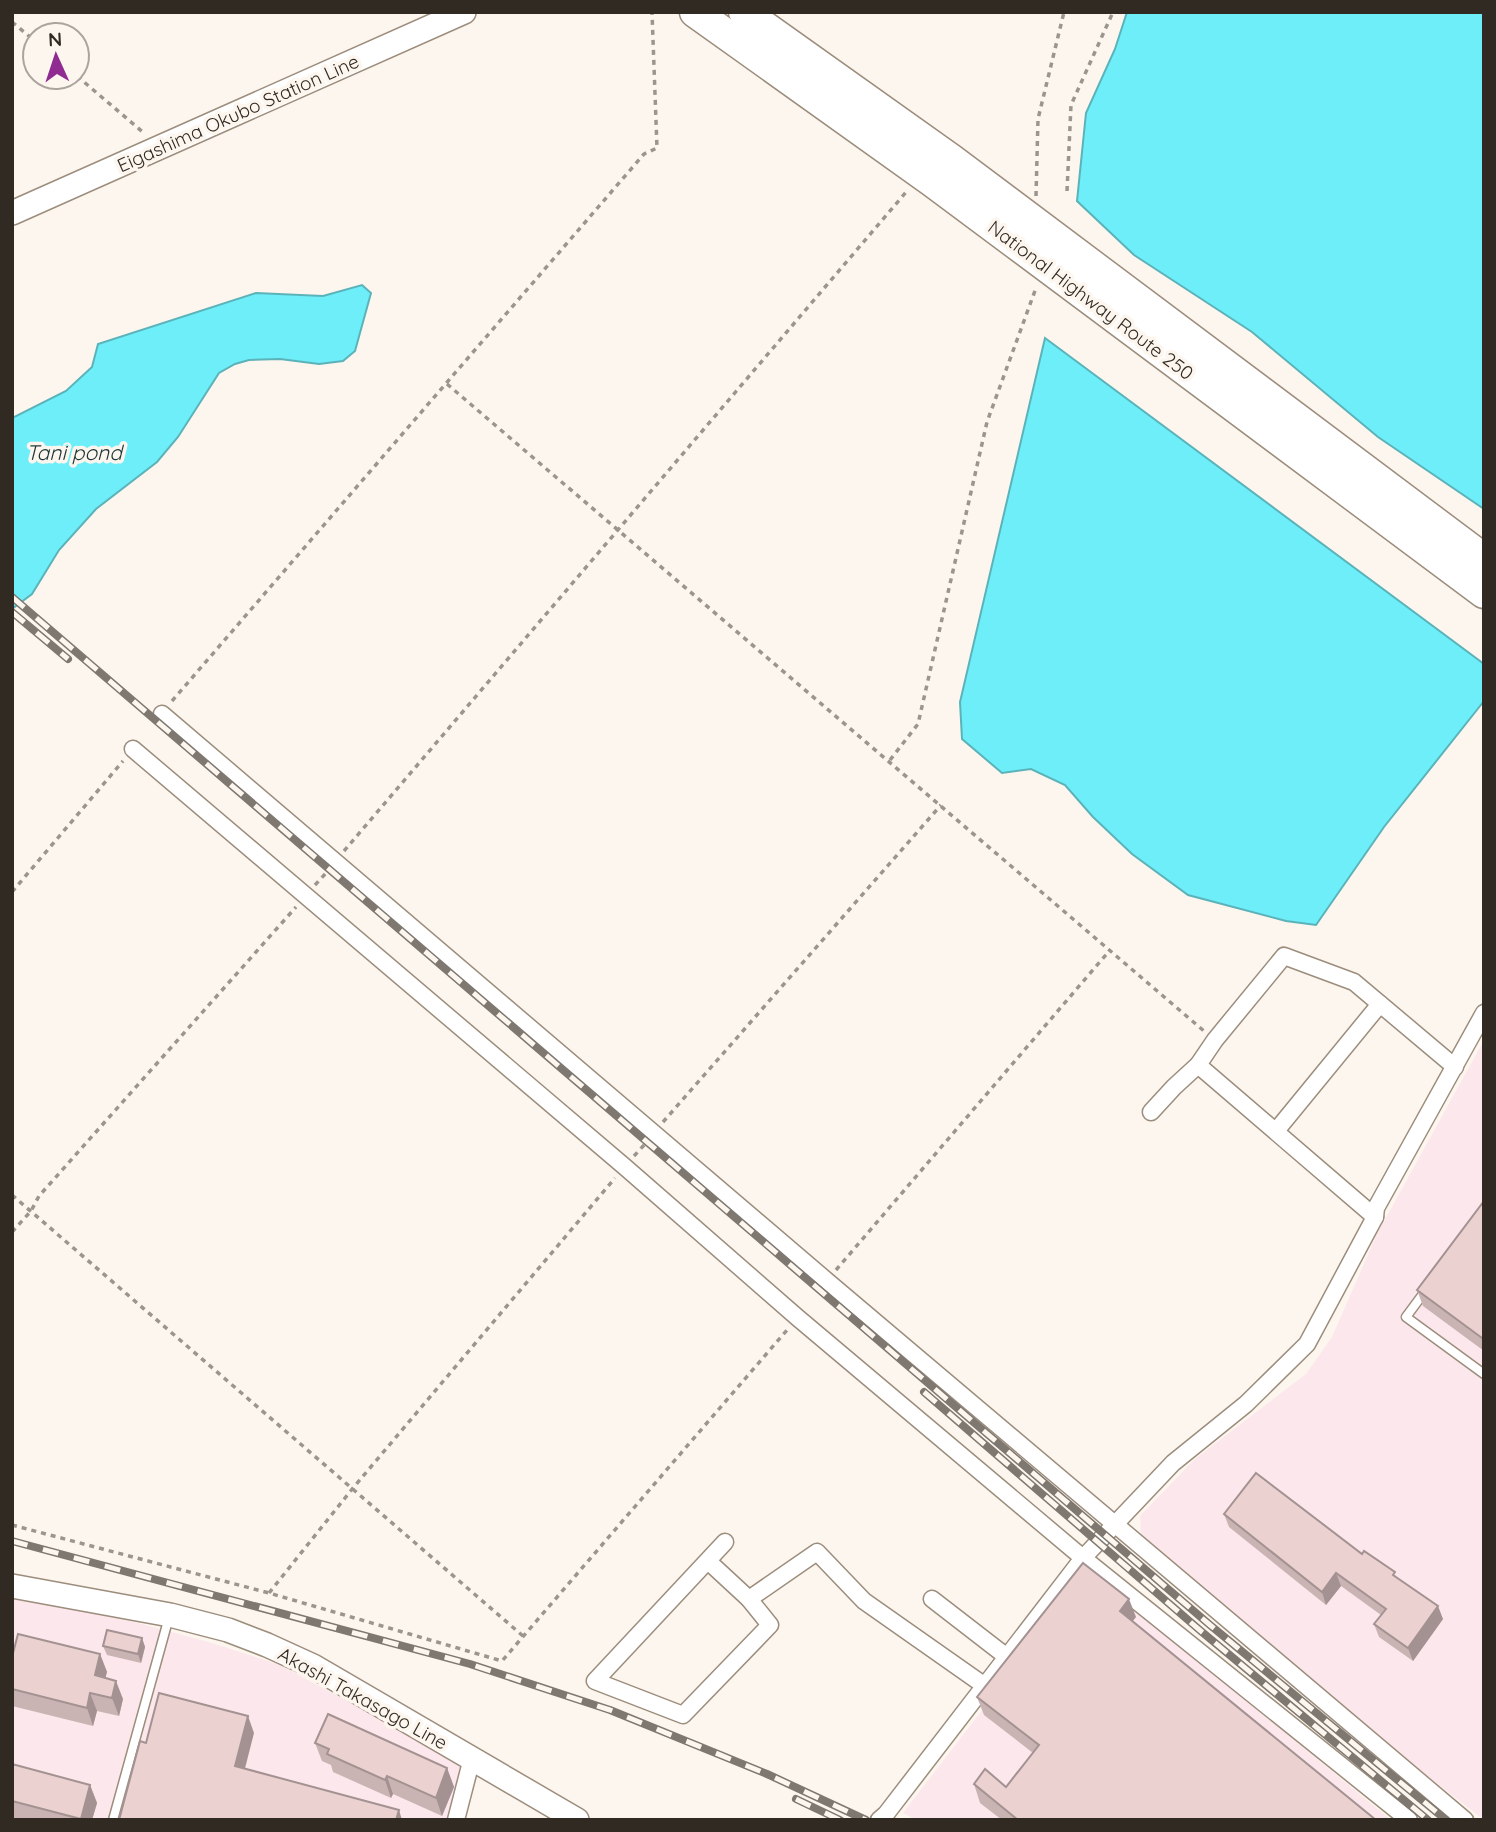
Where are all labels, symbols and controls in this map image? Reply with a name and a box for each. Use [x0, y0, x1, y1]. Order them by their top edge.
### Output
north arrow [21, 21, 91, 91]
text: N [48, 27, 63, 51]
street label: Eigashima Okubo Station Line [113, 49, 363, 177]
street label: National Highway Route 250 [984, 215, 1198, 385]
water label: Tani pond [26, 439, 124, 465]
street label: Akashi Takasago Line [274, 1641, 452, 1755]

